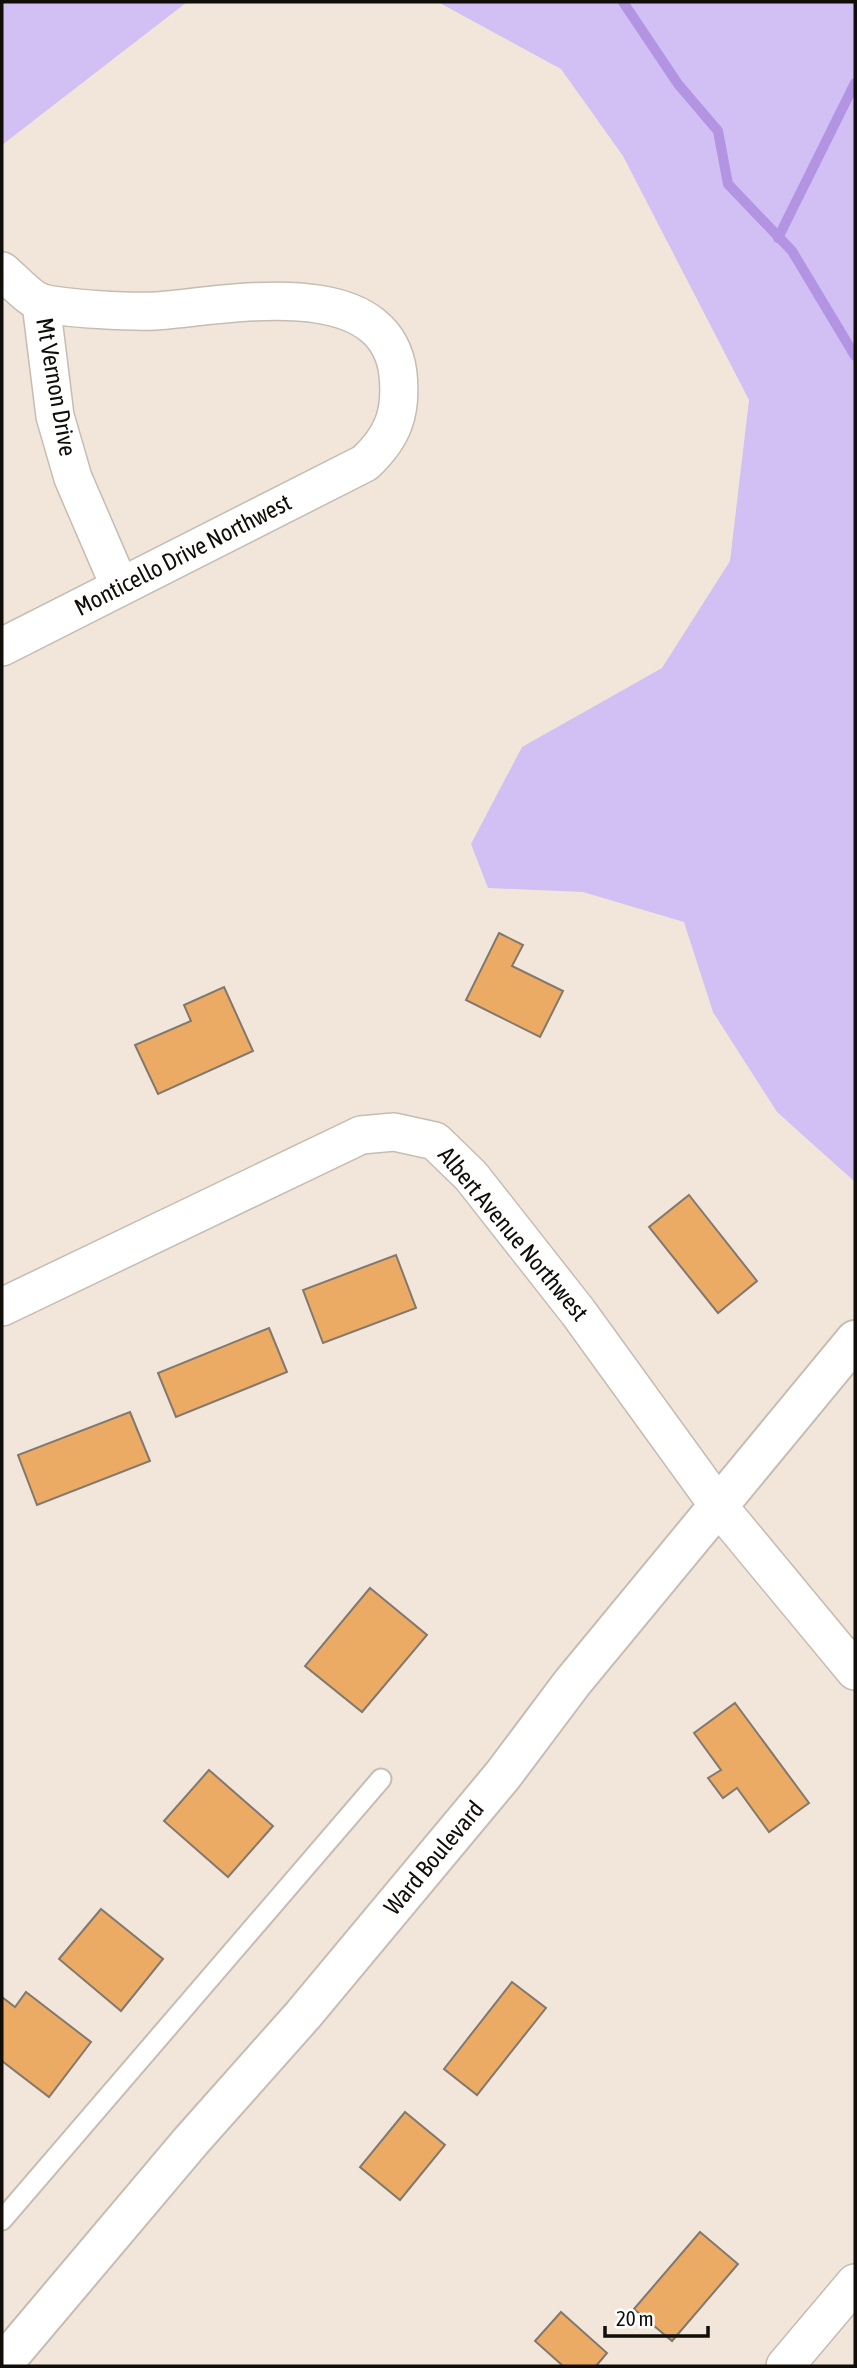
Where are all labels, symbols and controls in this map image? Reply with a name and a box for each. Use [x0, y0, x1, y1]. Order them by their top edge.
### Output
street label: Mt Vernon Drive [31, 316, 82, 458]
street label: Monticello Drive Northwest [70, 488, 296, 621]
street label: Albert Avenue Northwest [433, 1141, 594, 1326]
street label: Ward Boulevard [378, 1795, 489, 1920]
scale bar [605, 2294, 708, 2338]
text: 20 m [616, 2306, 654, 2330]

